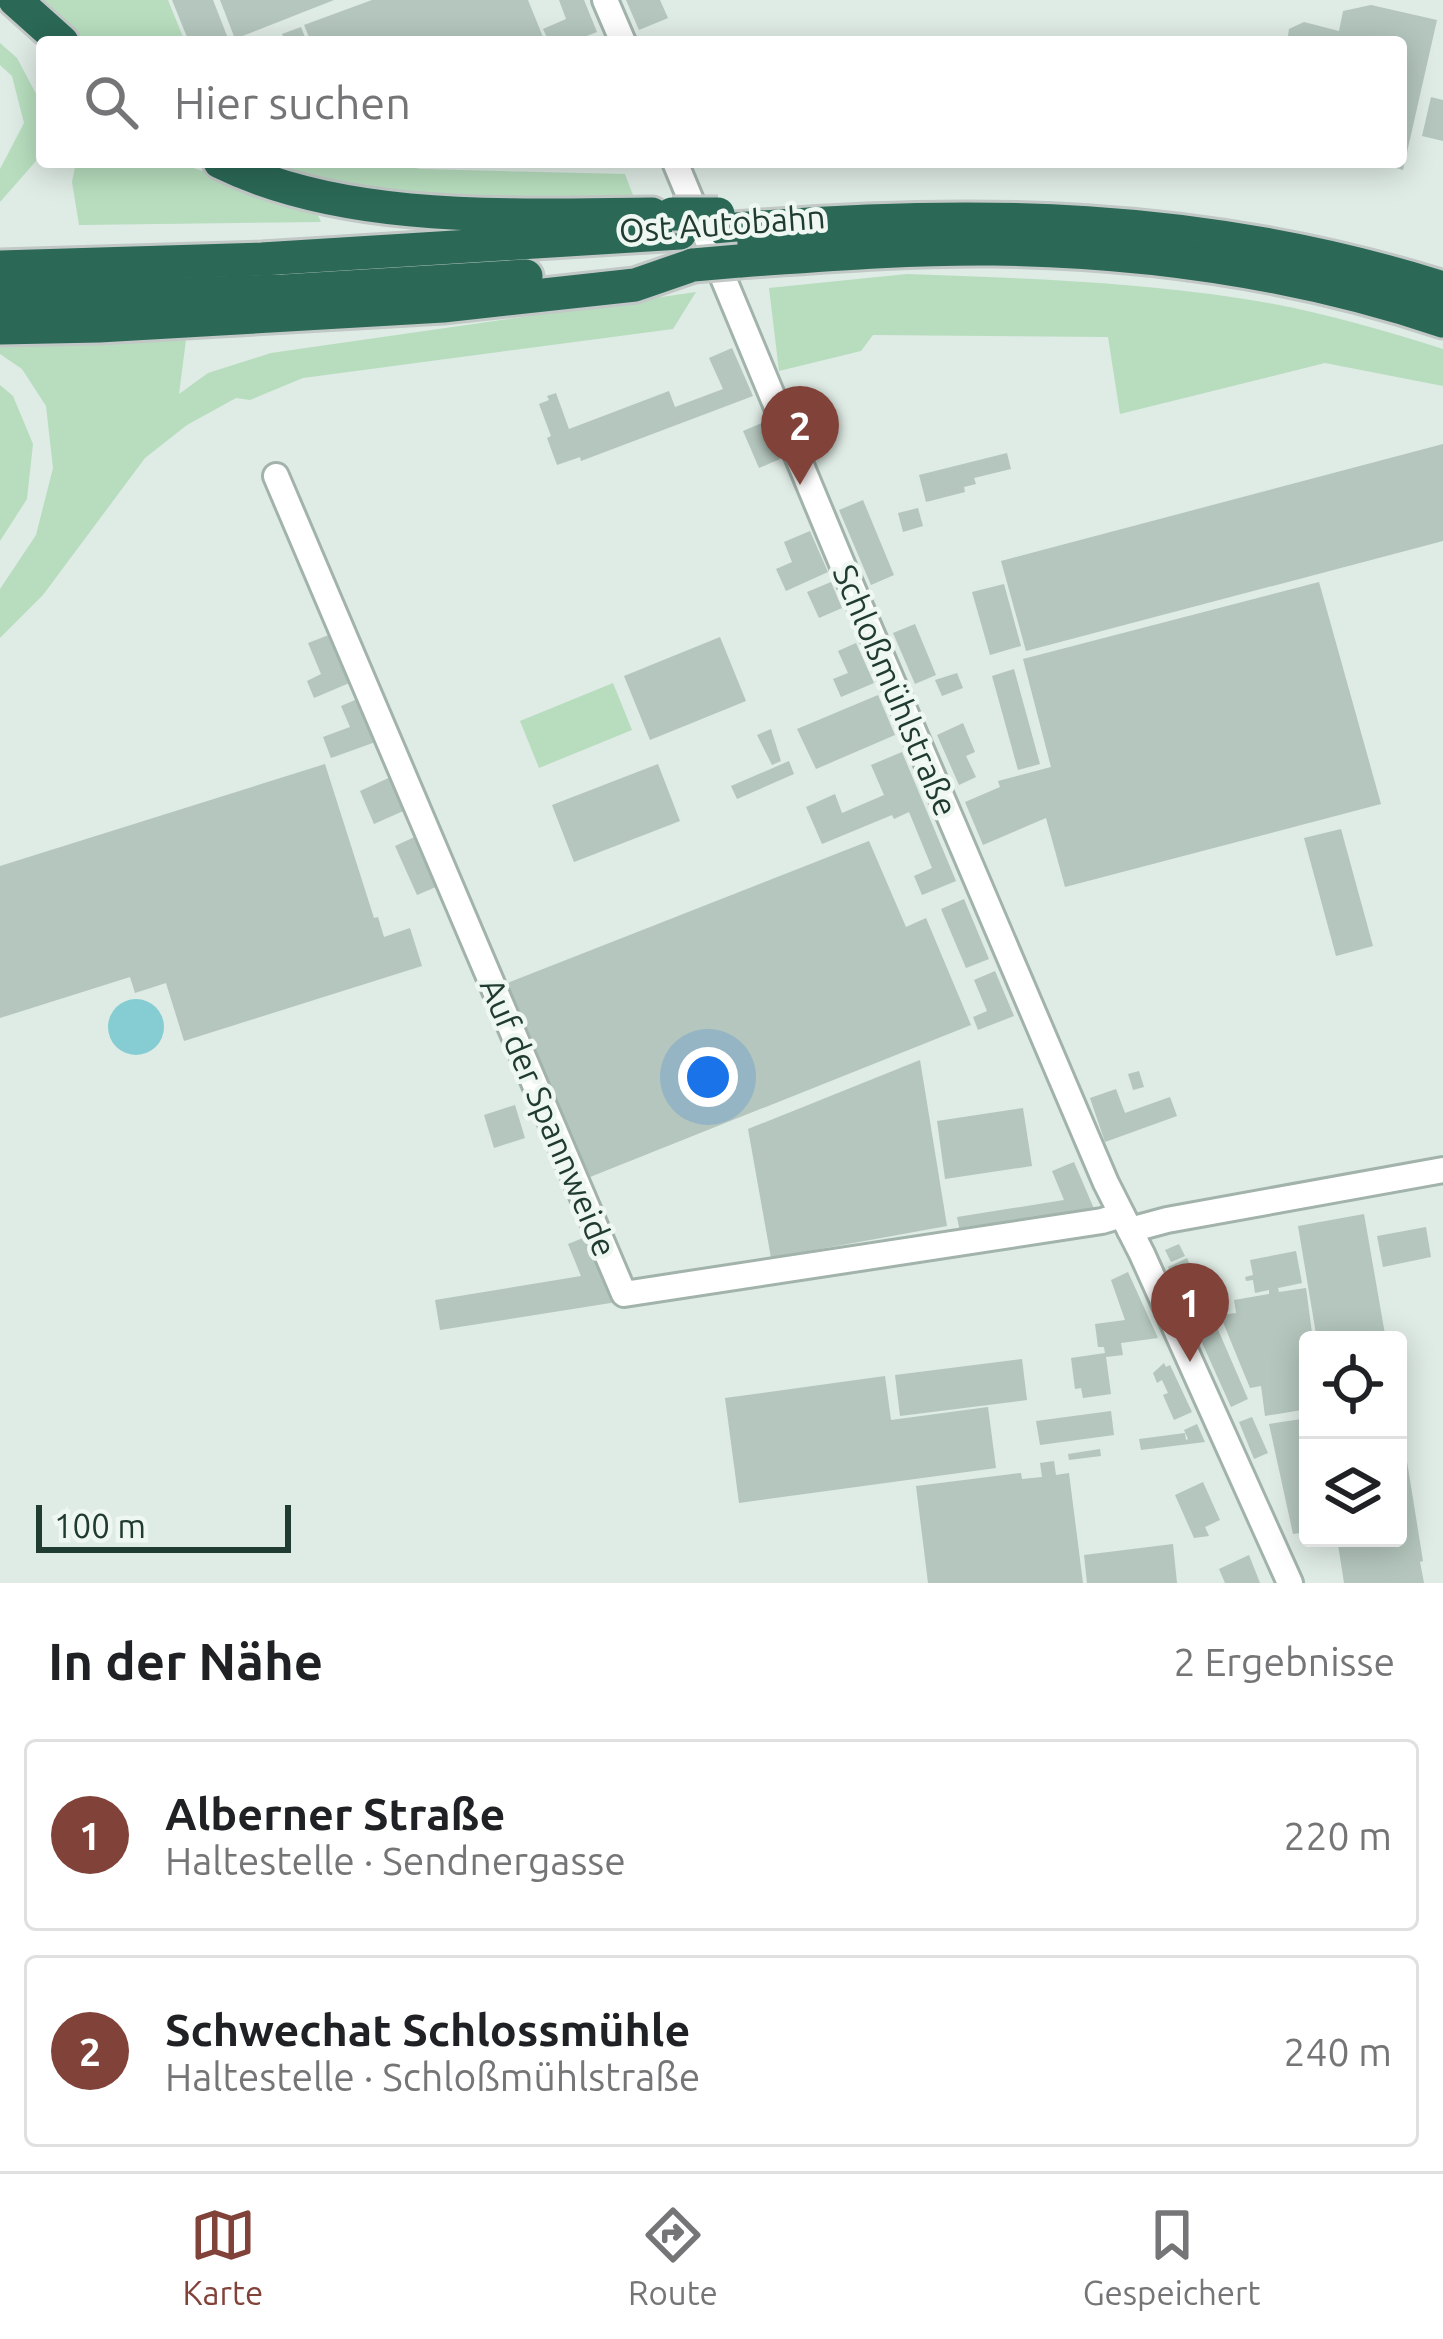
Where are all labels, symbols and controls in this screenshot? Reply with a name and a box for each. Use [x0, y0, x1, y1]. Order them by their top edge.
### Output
search box [36, 36, 1407, 168]
icon: search [78, 69, 144, 135]
text: Hier suchen [174, 77, 411, 128]
street label: Ost Autobahn [618, 197, 826, 249]
pin: 2 [761, 386, 839, 485]
street label: Schloßmühlstraße [826, 559, 966, 821]
street label: Auf der Spannweide [474, 972, 624, 1262]
your location [678, 1047, 738, 1107]
pin: 1 [1151, 1263, 1229, 1362]
map controls [1299, 1331, 1407, 1547]
button: locate [1299, 1331, 1407, 1439]
button: layers [1299, 1439, 1407, 1547]
scale bar [36, 1499, 291, 1552]
text: 100 m [54, 1507, 146, 1544]
text: In der Nähe [48, 1632, 323, 1690]
text: 2 Ergebnisse [1174, 1640, 1395, 1683]
text: Alberner Straße [165, 1788, 506, 1839]
text: 1 [79, 1814, 101, 1857]
text: 220 m [1283, 1814, 1392, 1857]
text: Haltestelle · Sendnergasse [165, 1839, 626, 1882]
text: Schwechat Schlossmühle [165, 2004, 690, 2055]
text: 2 [79, 2030, 101, 2073]
text: 240 m [1283, 2030, 1392, 2073]
text: Haltestelle · Schloßmühlstraße [165, 2055, 700, 2098]
tab: Karte [182, 2202, 263, 2311]
tab: Route [628, 2202, 718, 2311]
tab: Gespeichert [1083, 2202, 1261, 2311]

